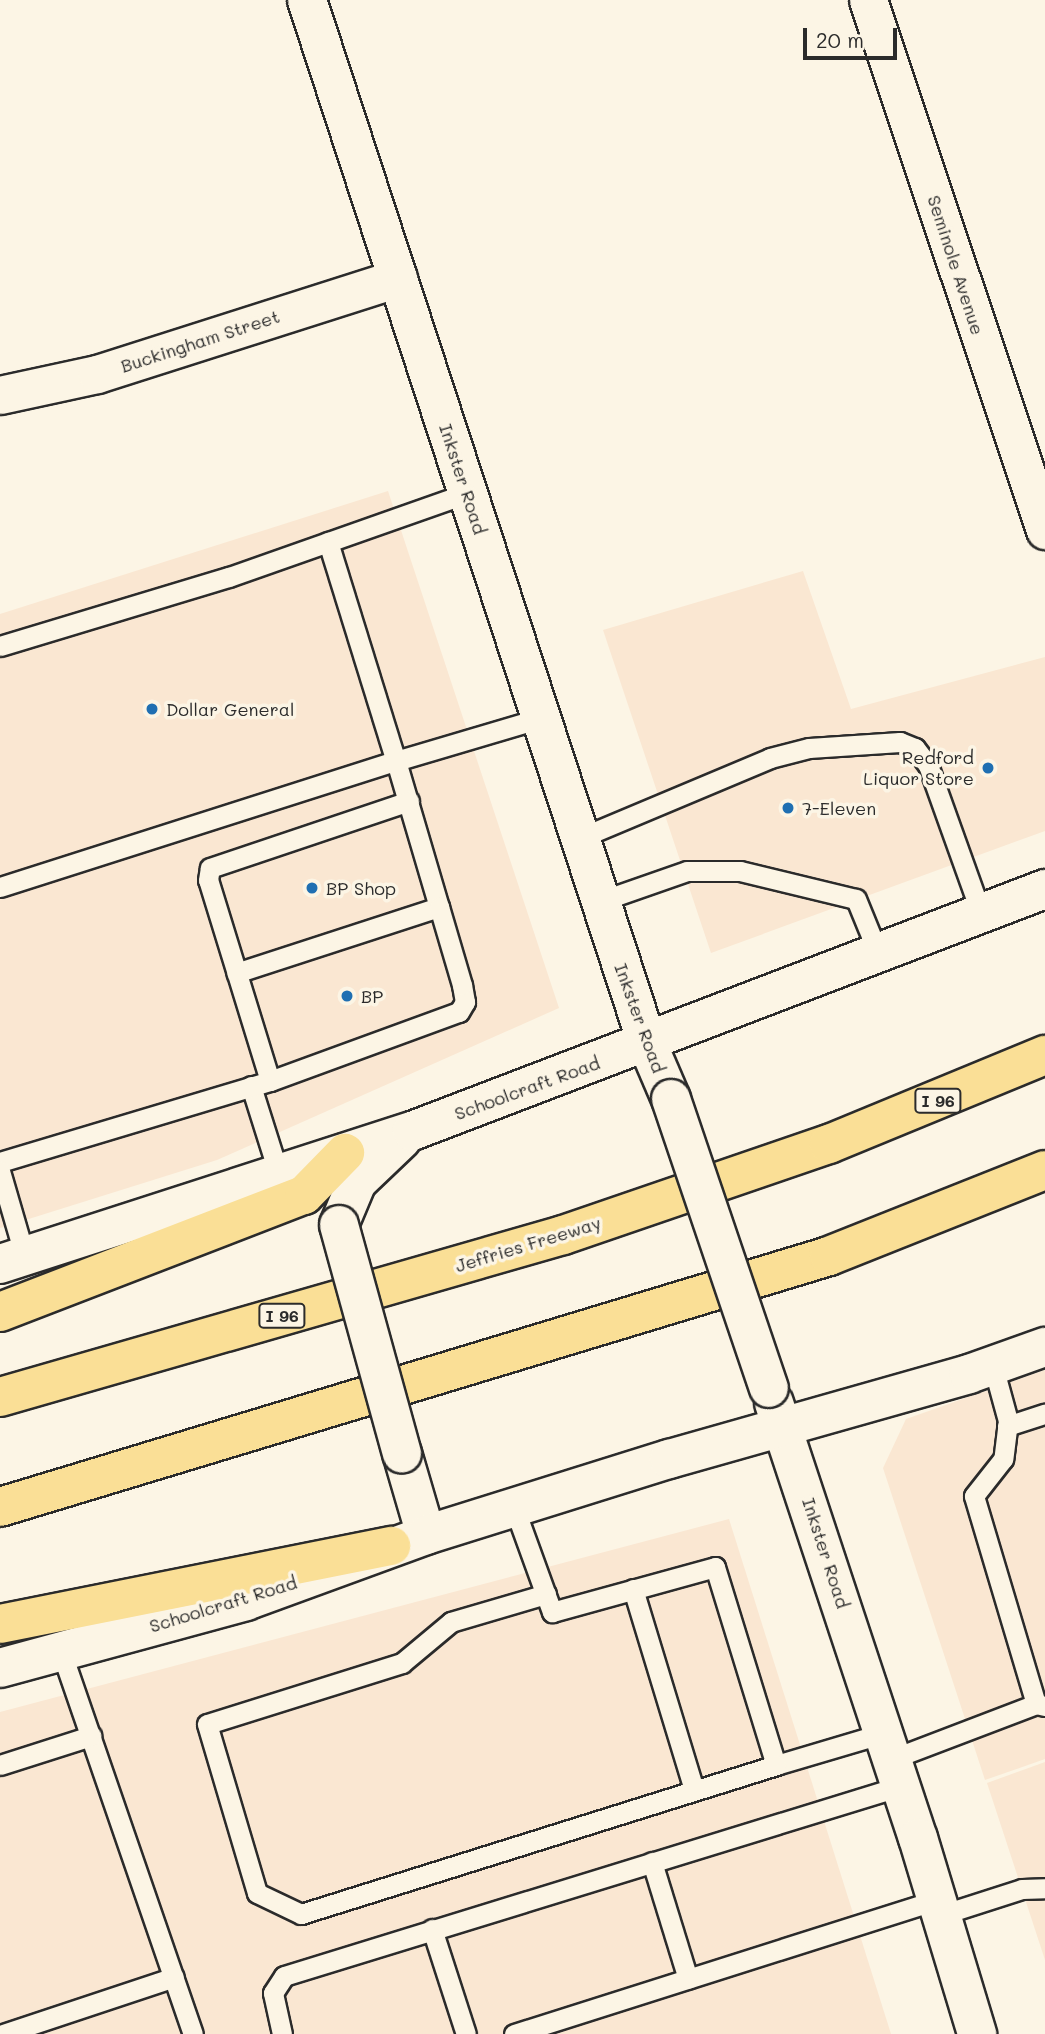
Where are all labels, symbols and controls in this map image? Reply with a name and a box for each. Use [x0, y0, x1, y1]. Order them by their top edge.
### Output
scale bar [807, 14, 902, 58]
text: 20 m [816, 26, 864, 53]
street label: Seminole Avenue [923, 192, 989, 338]
street label: Buckingham Street [118, 305, 282, 377]
street label: Inkster Road [435, 421, 491, 537]
place label: Dollar General [166, 698, 294, 720]
marker: Dollar General [144, 701, 160, 717]
place label: Redford Liquor Store [863, 747, 974, 790]
marker: Redford Liquor Store [980, 760, 996, 776]
place label: 7-Eleven [802, 797, 876, 819]
marker: 7-Eleven [780, 800, 796, 816]
place label: BP Shop [326, 877, 396, 899]
marker: BP Shop [304, 880, 320, 896]
street label: Inkster Road [610, 960, 670, 1076]
place label: BP [361, 985, 383, 1007]
marker: BP [339, 988, 355, 1004]
street label: Schoolcraft Road [451, 1052, 603, 1124]
road number: I 96 [914, 1088, 962, 1114]
street label: Jeffries Freeway [453, 1212, 603, 1276]
road number: I 96 [258, 1304, 306, 1328]
street label: Inkster Road [798, 1495, 854, 1611]
street label: Schoolcraft Road [147, 1571, 299, 1637]

